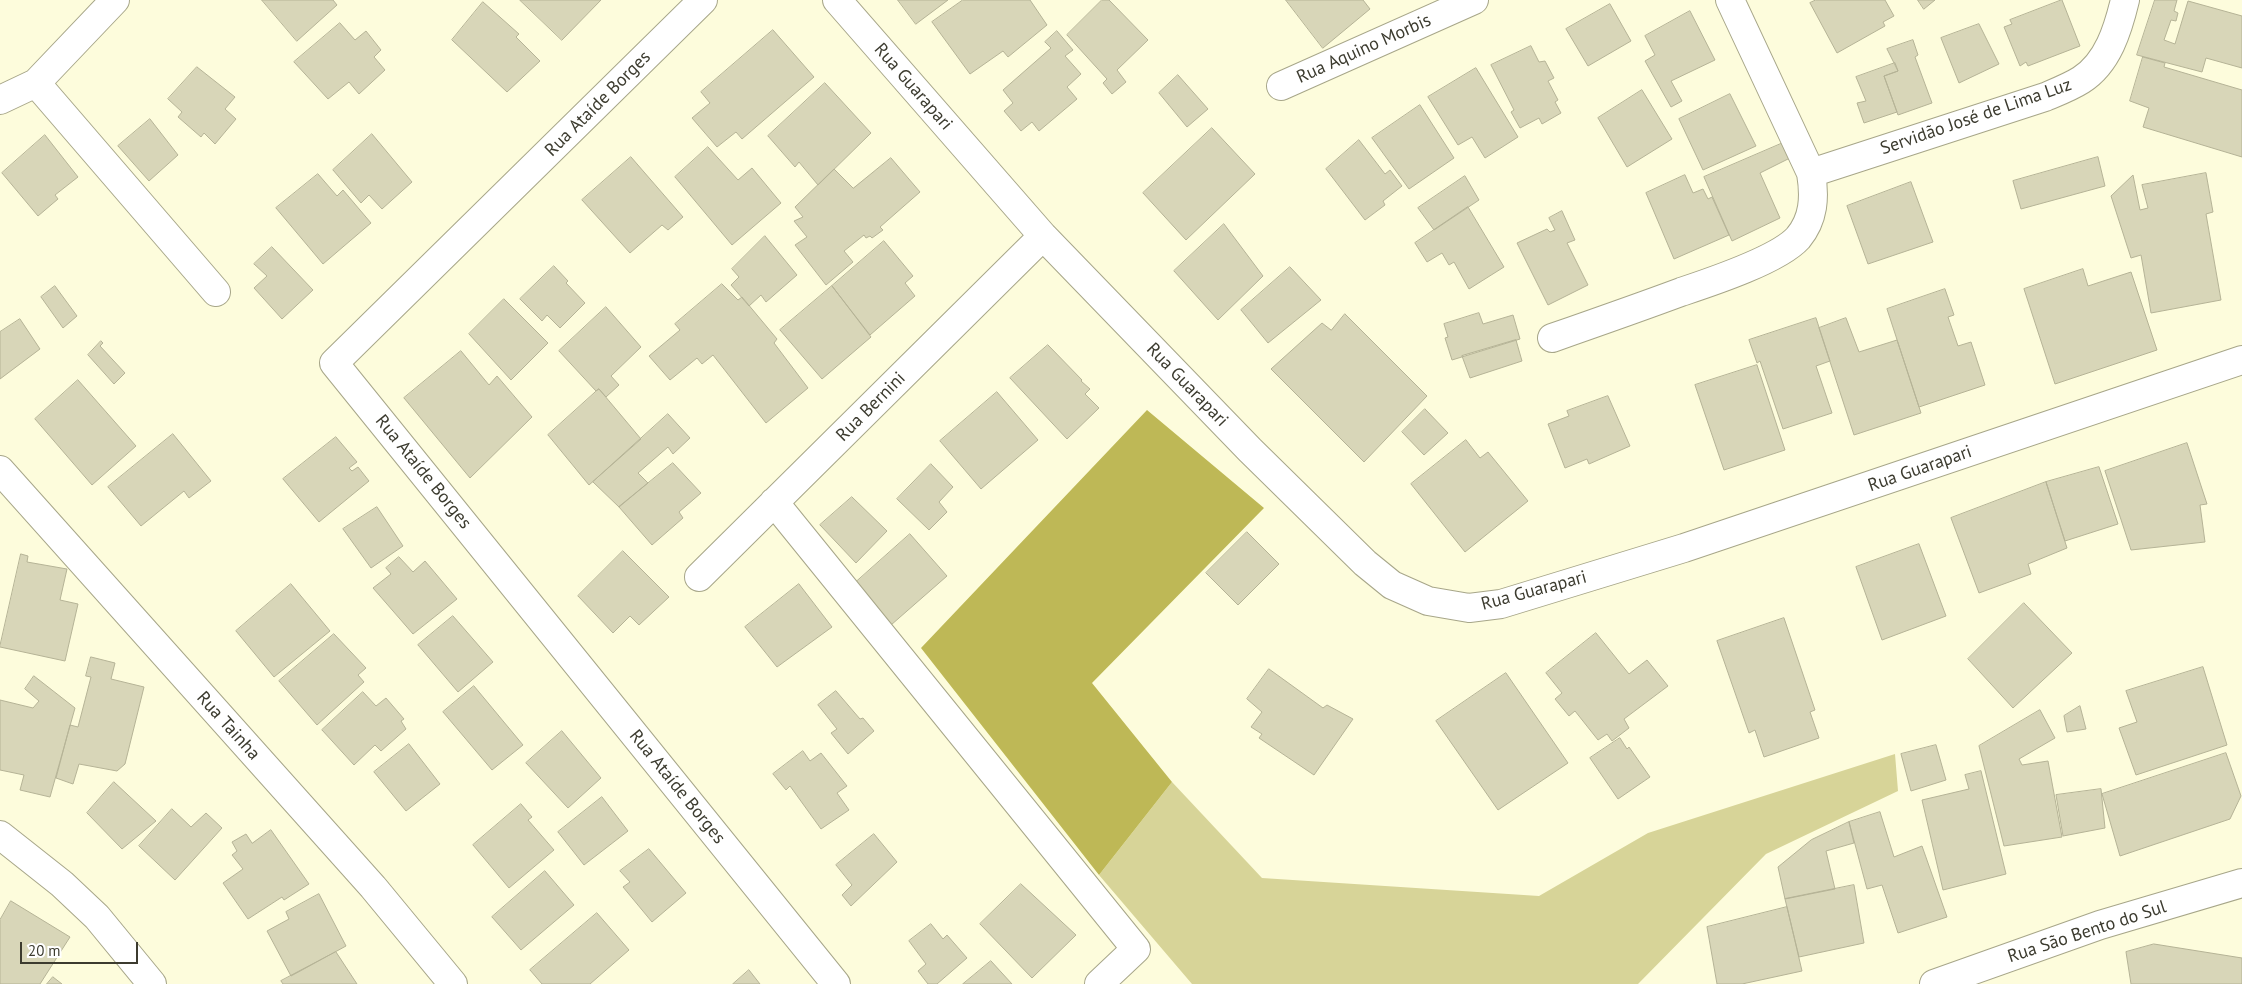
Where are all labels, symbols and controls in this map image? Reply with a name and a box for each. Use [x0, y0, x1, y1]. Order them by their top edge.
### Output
street label: Rua Aquino Morbis [1293, 10, 1435, 88]
street label: Rua Guarapari [869, 39, 957, 135]
street label: Rua Ataíde Borges [541, 47, 655, 161]
street label: Servidão José de Lima Luz [1878, 74, 2074, 160]
street label: Rua Guarapari [1142, 339, 1232, 431]
street label: Rua Bernini [832, 368, 910, 446]
street label: Rua Ataíde Borges [370, 411, 476, 533]
street label: Rua Guarapari [1865, 441, 1975, 497]
street label: Rua Guarapari [1479, 567, 1589, 615]
street label: Rua Tainha [192, 687, 264, 765]
street label: Rua Ataíde Borges [624, 726, 730, 848]
street label: Rua São Bento do Sul [2005, 896, 2169, 968]
scale bar [22, 932, 140, 964]
text: 20 m [28, 941, 61, 960]

